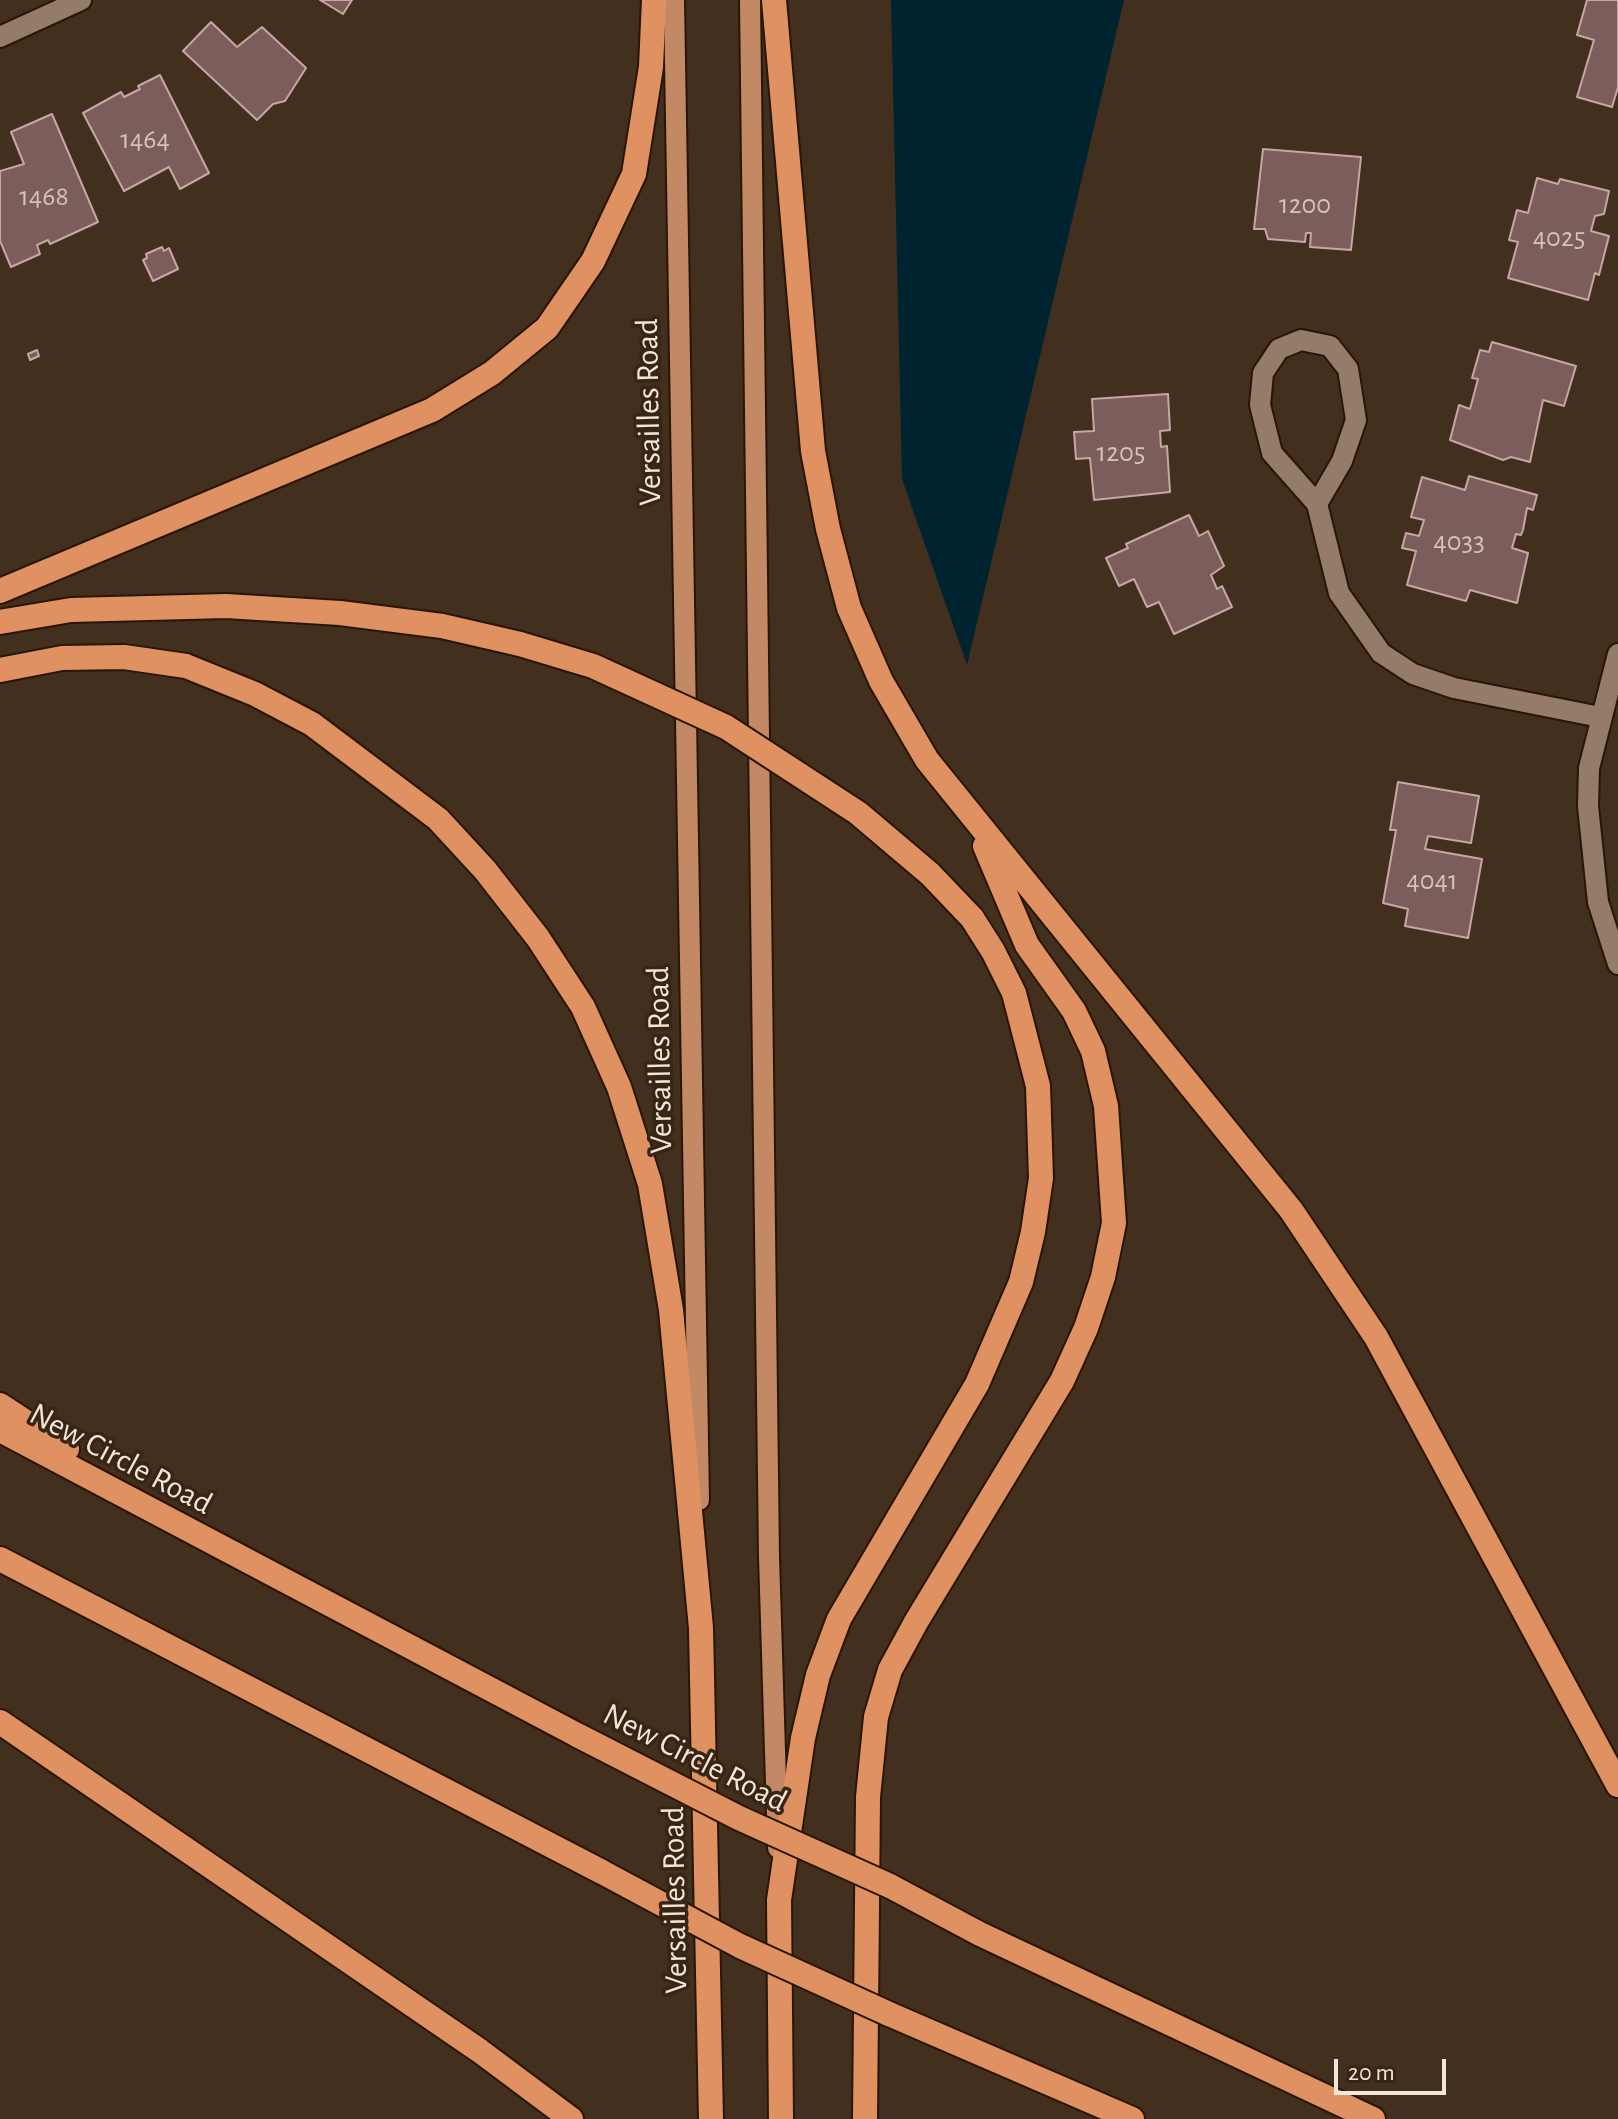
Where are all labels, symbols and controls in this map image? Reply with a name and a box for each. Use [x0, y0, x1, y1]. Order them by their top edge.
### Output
house number: 1464 [120, 123, 170, 157]
house number: 1468 [19, 180, 69, 214]
house number: 1200 [1279, 188, 1331, 222]
house number: 4025 [1533, 221, 1585, 255]
street label: Versailles Road [628, 318, 670, 506]
house number: 1205 [1097, 436, 1145, 470]
house number: 4033 [1433, 525, 1485, 559]
house number: 4041 [1406, 864, 1458, 898]
street label: Versailles Road [639, 966, 681, 1154]
street label: New Circle Road [23, 1395, 219, 1523]
street label: New Circle Road [597, 1695, 793, 1821]
street label: Versailles Road [654, 1806, 696, 1994]
scale bar [1338, 2043, 1450, 2093]
text: 20 m [1348, 2061, 1395, 2085]

